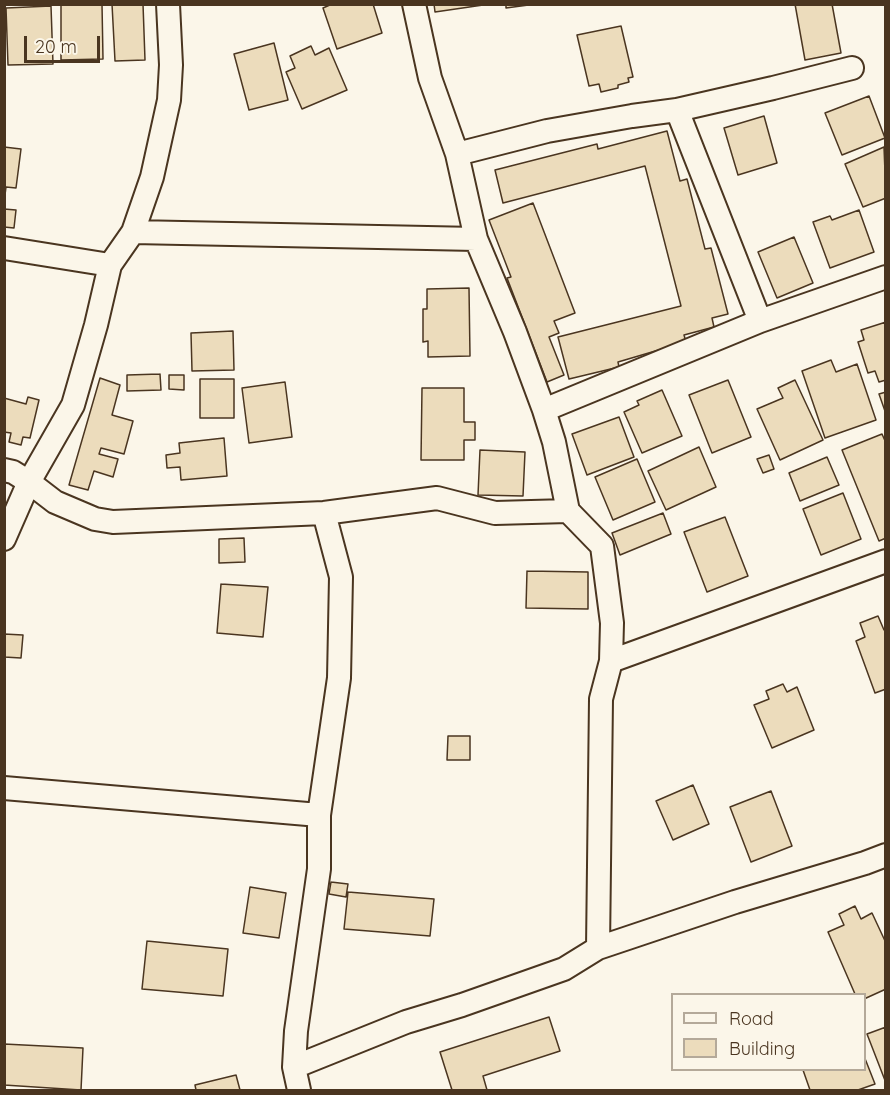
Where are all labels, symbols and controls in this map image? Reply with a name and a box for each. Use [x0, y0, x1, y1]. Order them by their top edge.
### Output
scale bar [27, 24, 104, 62]
text: 20 m [35, 35, 77, 58]
legend [671, 993, 866, 1071]
text: Road [729, 1007, 774, 1030]
text: Building [729, 1037, 795, 1060]

